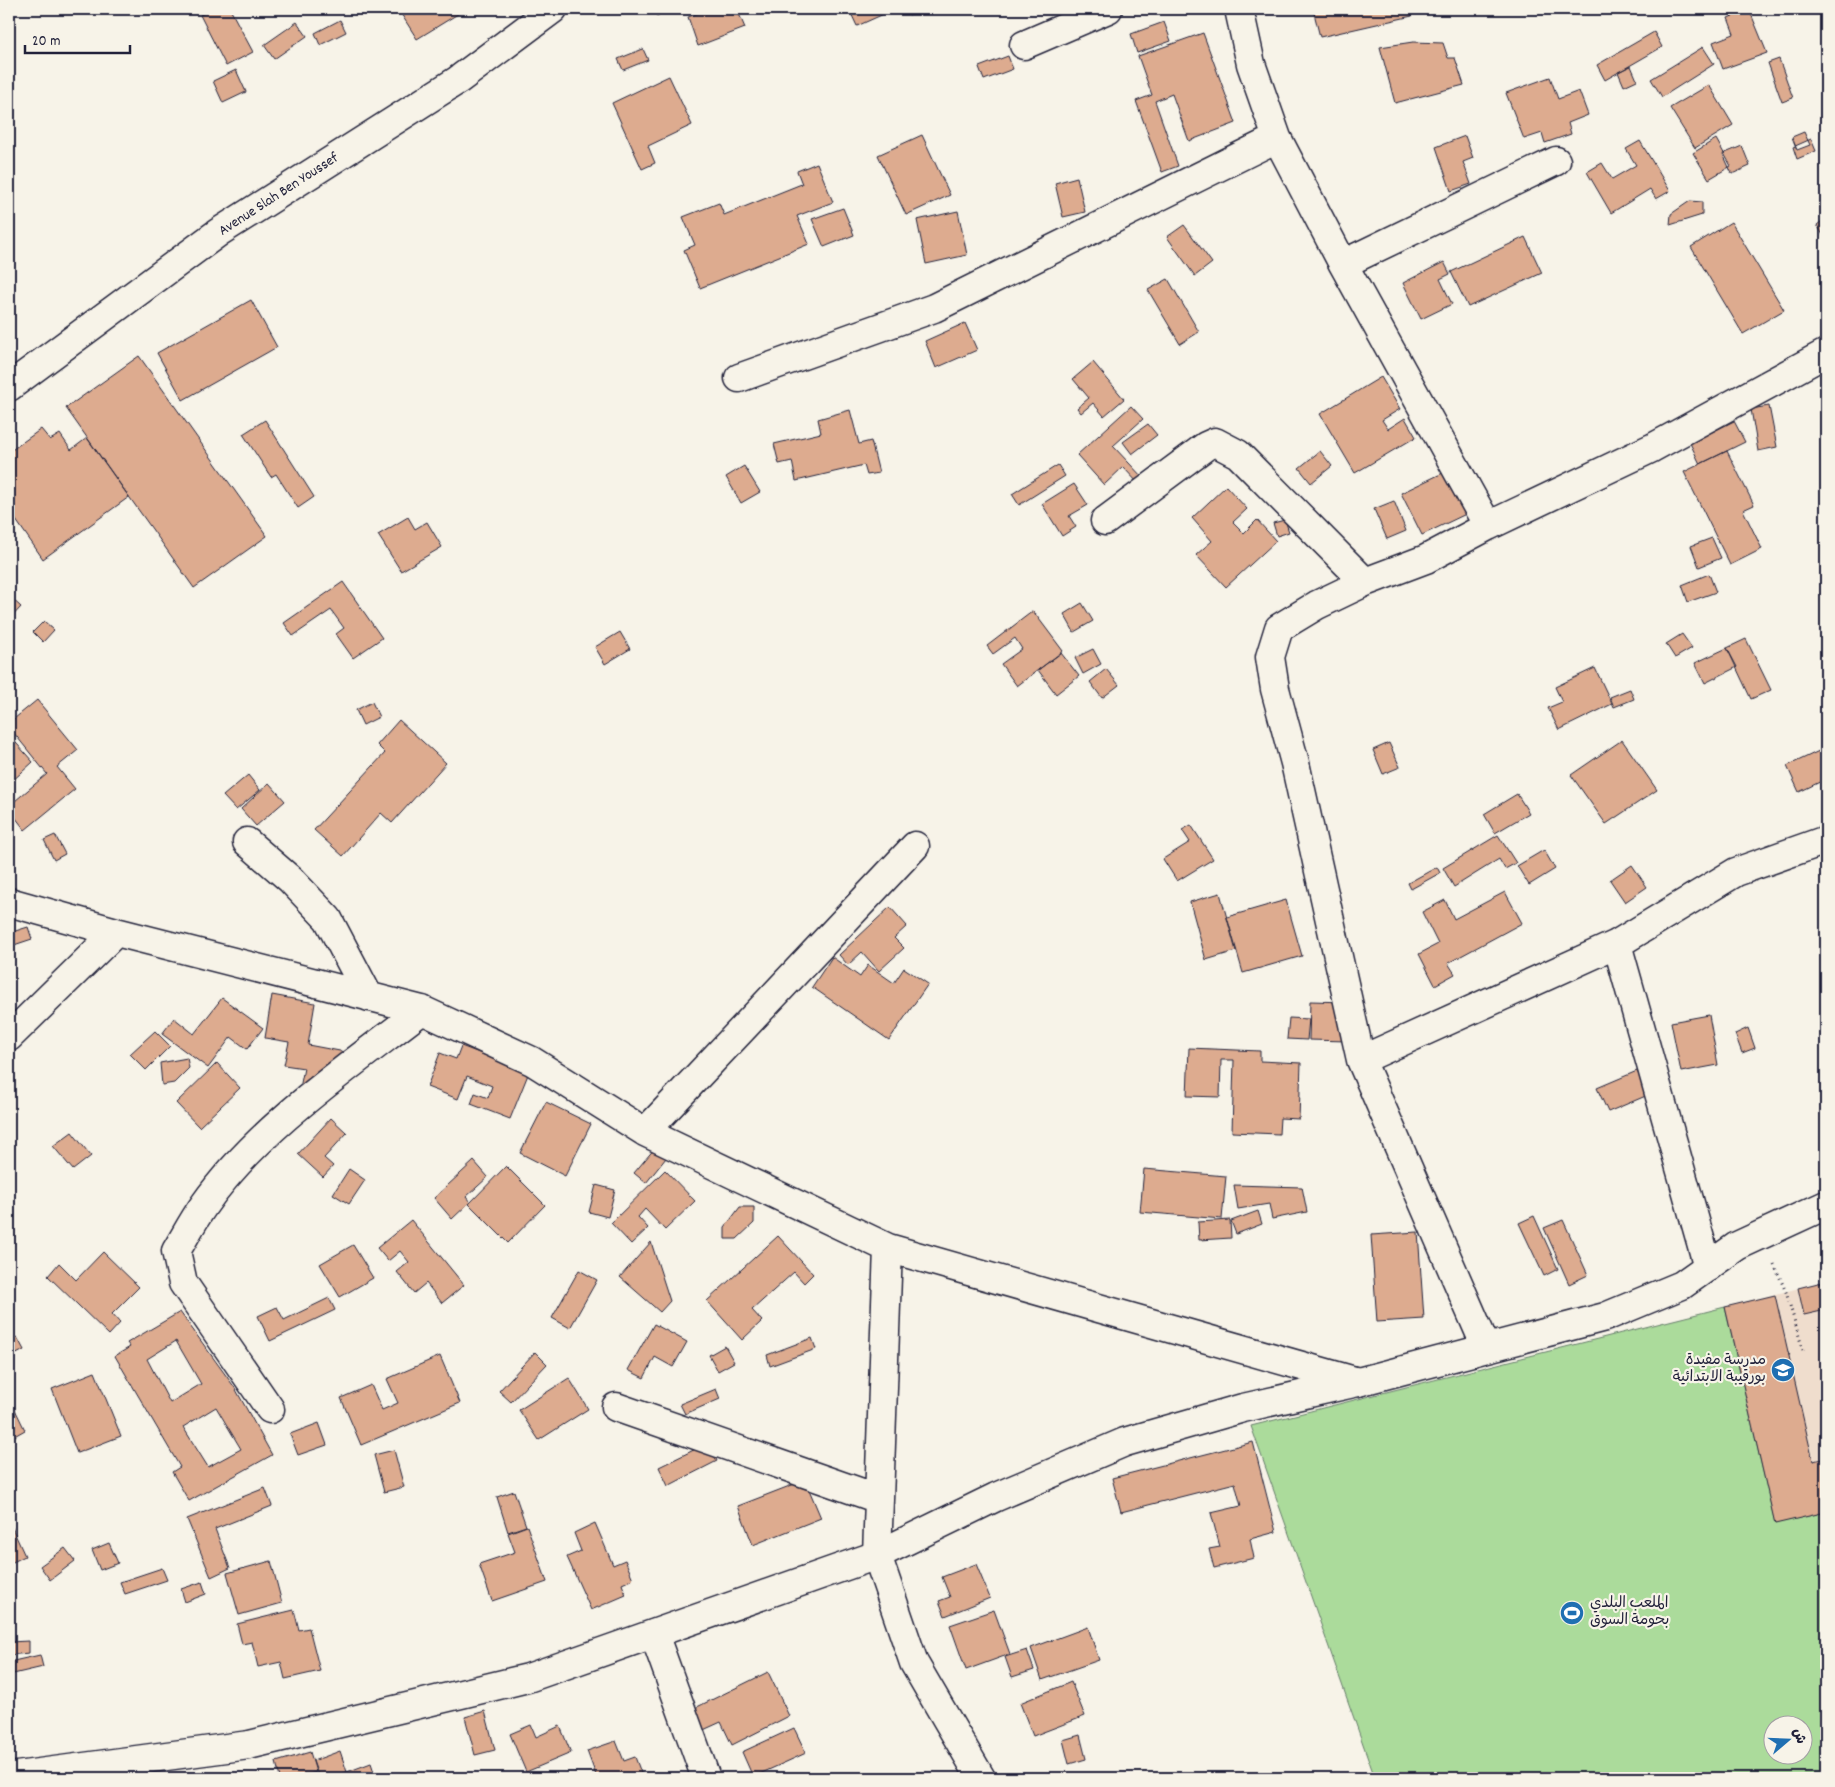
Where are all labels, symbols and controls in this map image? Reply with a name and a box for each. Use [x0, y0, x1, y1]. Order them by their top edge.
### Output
scale bar [25, 22, 130, 54]
text: 20 m [32, 31, 60, 53]
street label: Avenue Slah Ben Youssef [215, 147, 344, 242]
place label: مدرسة مفيدة بورقيبة الابتدائية [1673, 1350, 1766, 1389]
school or university icon: مدرسة مفيدة بورقيبة الابتدائية [1770, 1357, 1796, 1383]
place label: الملعب البلدي بحومة السوق [1590, 1593, 1669, 1632]
sports icon: الملعب البلدي بحومة السوق [1559, 1600, 1585, 1626]
north arrow [1762, 1714, 1812, 1764]
text: ش [1786, 1726, 1810, 1747]

